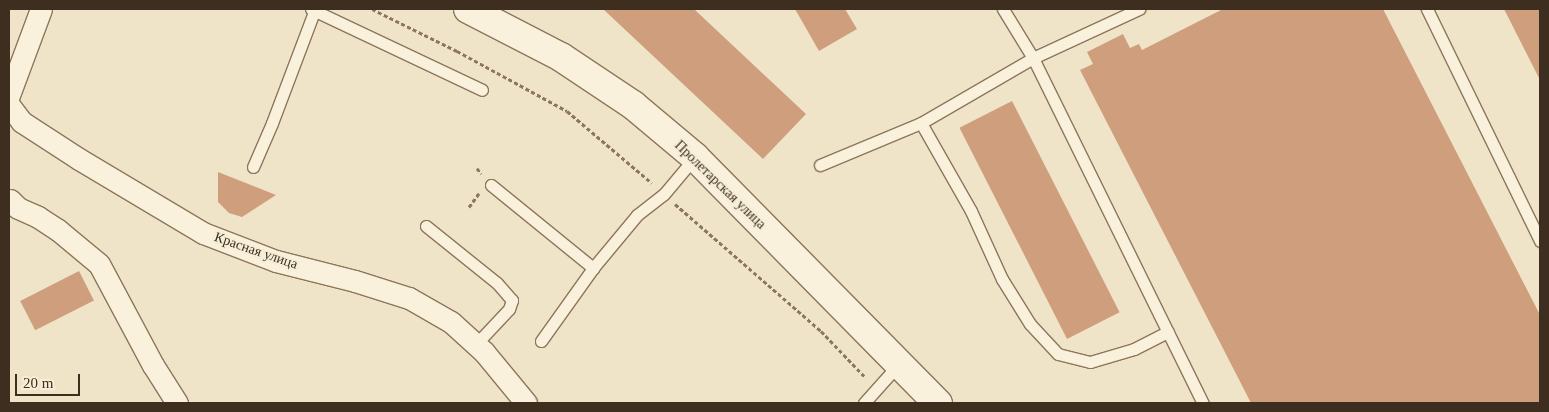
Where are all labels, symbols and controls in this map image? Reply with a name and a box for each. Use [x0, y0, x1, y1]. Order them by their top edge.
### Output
street label: Пролетарская улица [671, 137, 769, 233]
street label: Красная улица [212, 229, 300, 273]
scale bar [18, 364, 82, 396]
text: 20 m [23, 375, 53, 391]

